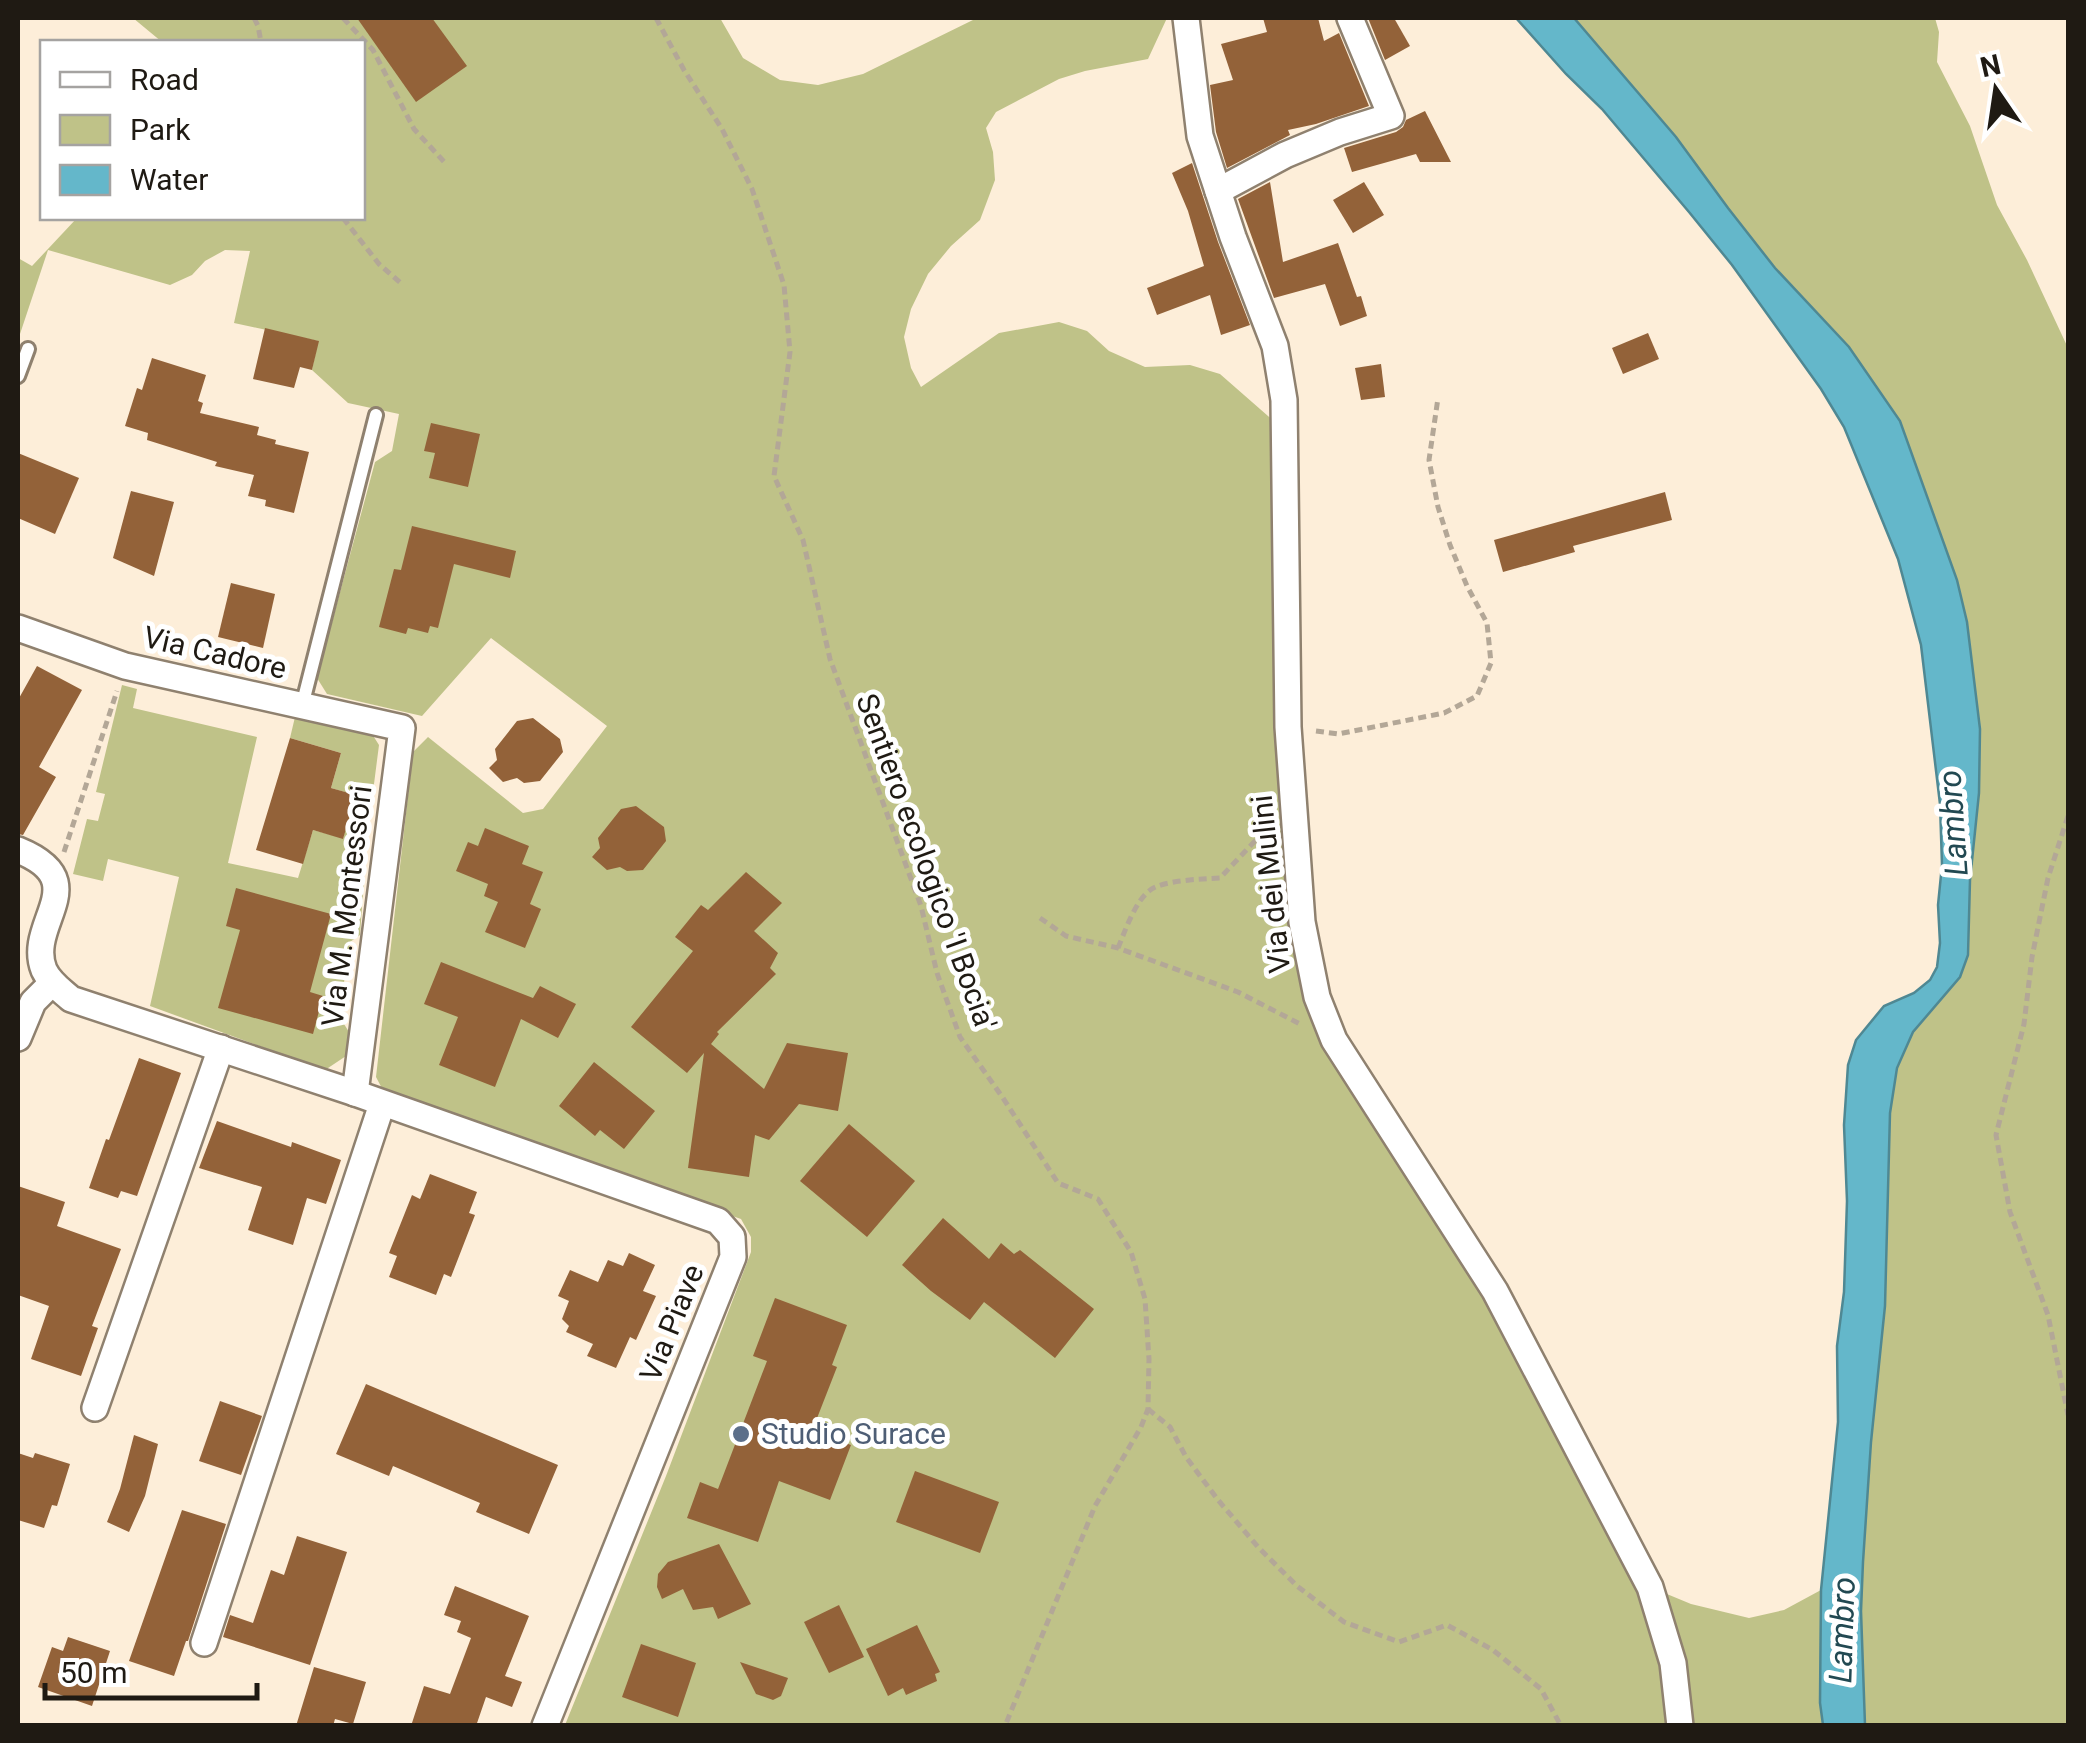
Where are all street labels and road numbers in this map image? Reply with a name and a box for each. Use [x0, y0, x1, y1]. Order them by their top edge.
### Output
street label: Via Cadore [140, 619, 290, 686]
street label: Sentiero ecologico 'I Bocia' [849, 689, 1004, 1035]
street label: Via M. Montessori [314, 783, 379, 1029]
street label: Via dei Mulini [1244, 793, 1297, 975]
street label: Via Piave [632, 1259, 711, 1386]

